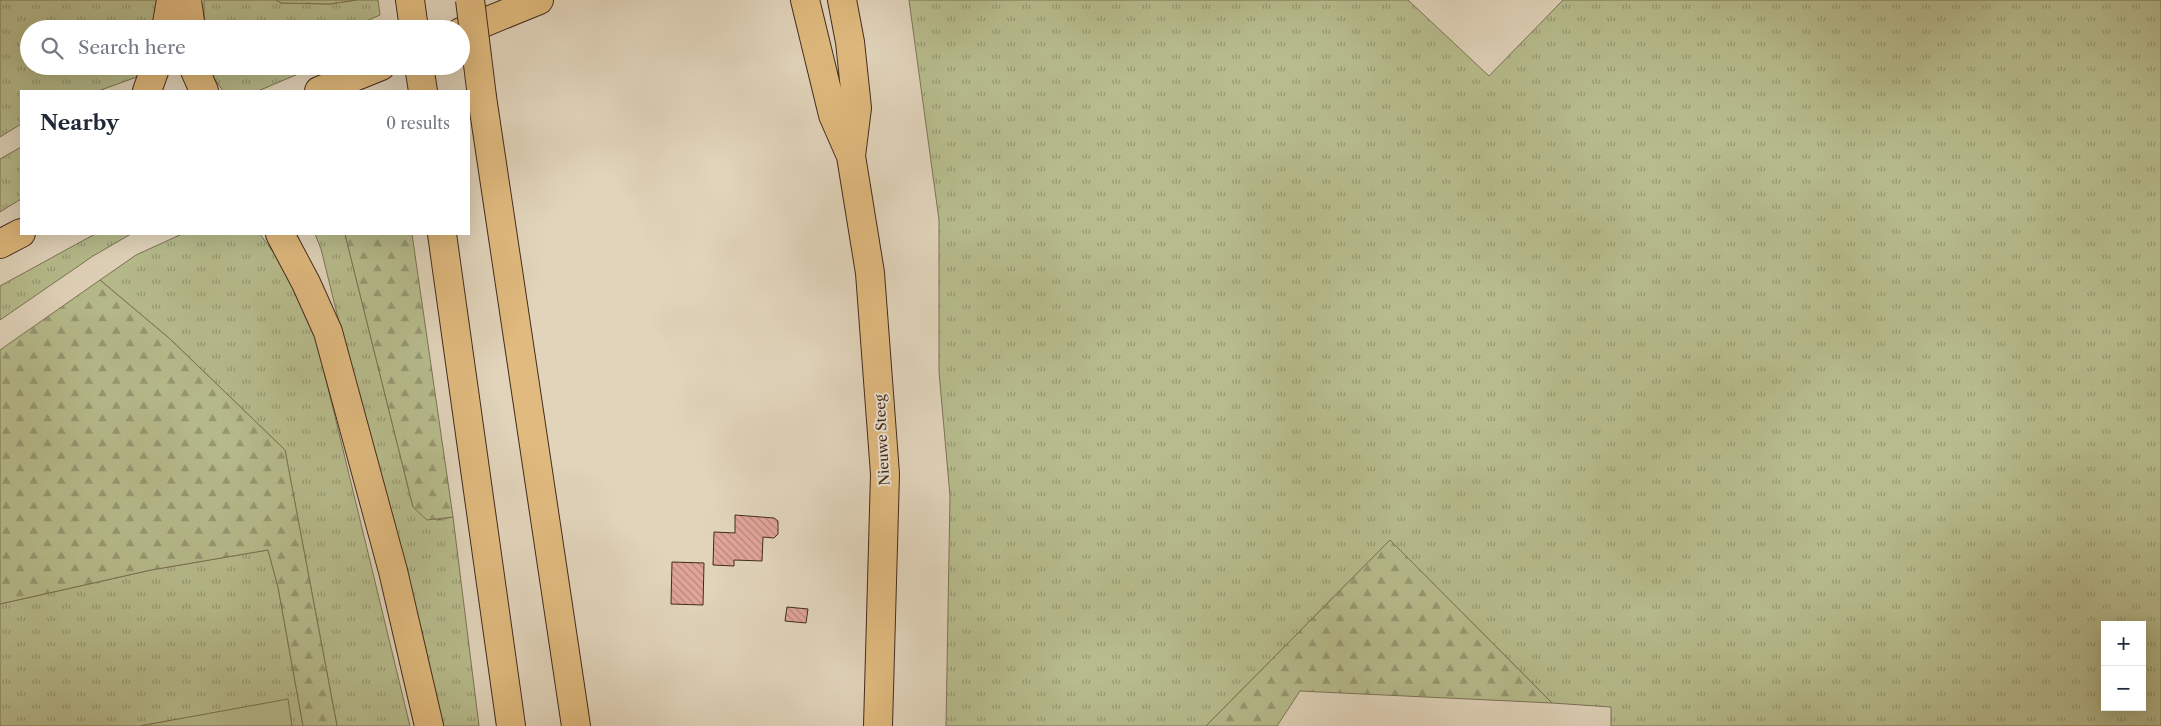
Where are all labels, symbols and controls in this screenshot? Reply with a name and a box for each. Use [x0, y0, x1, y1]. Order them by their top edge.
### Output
search box [20, 20, 470, 75]
icon: search [38, 34, 66, 62]
text: Search here [78, 36, 186, 59]
text: Nearby [40, 110, 119, 135]
text: 0 results [386, 113, 450, 133]
street label: Nieuwe Steeg [871, 393, 893, 486]
map controls [2101, 621, 2146, 711]
button: + [2101, 621, 2146, 666]
button: − [2101, 666, 2146, 711]

